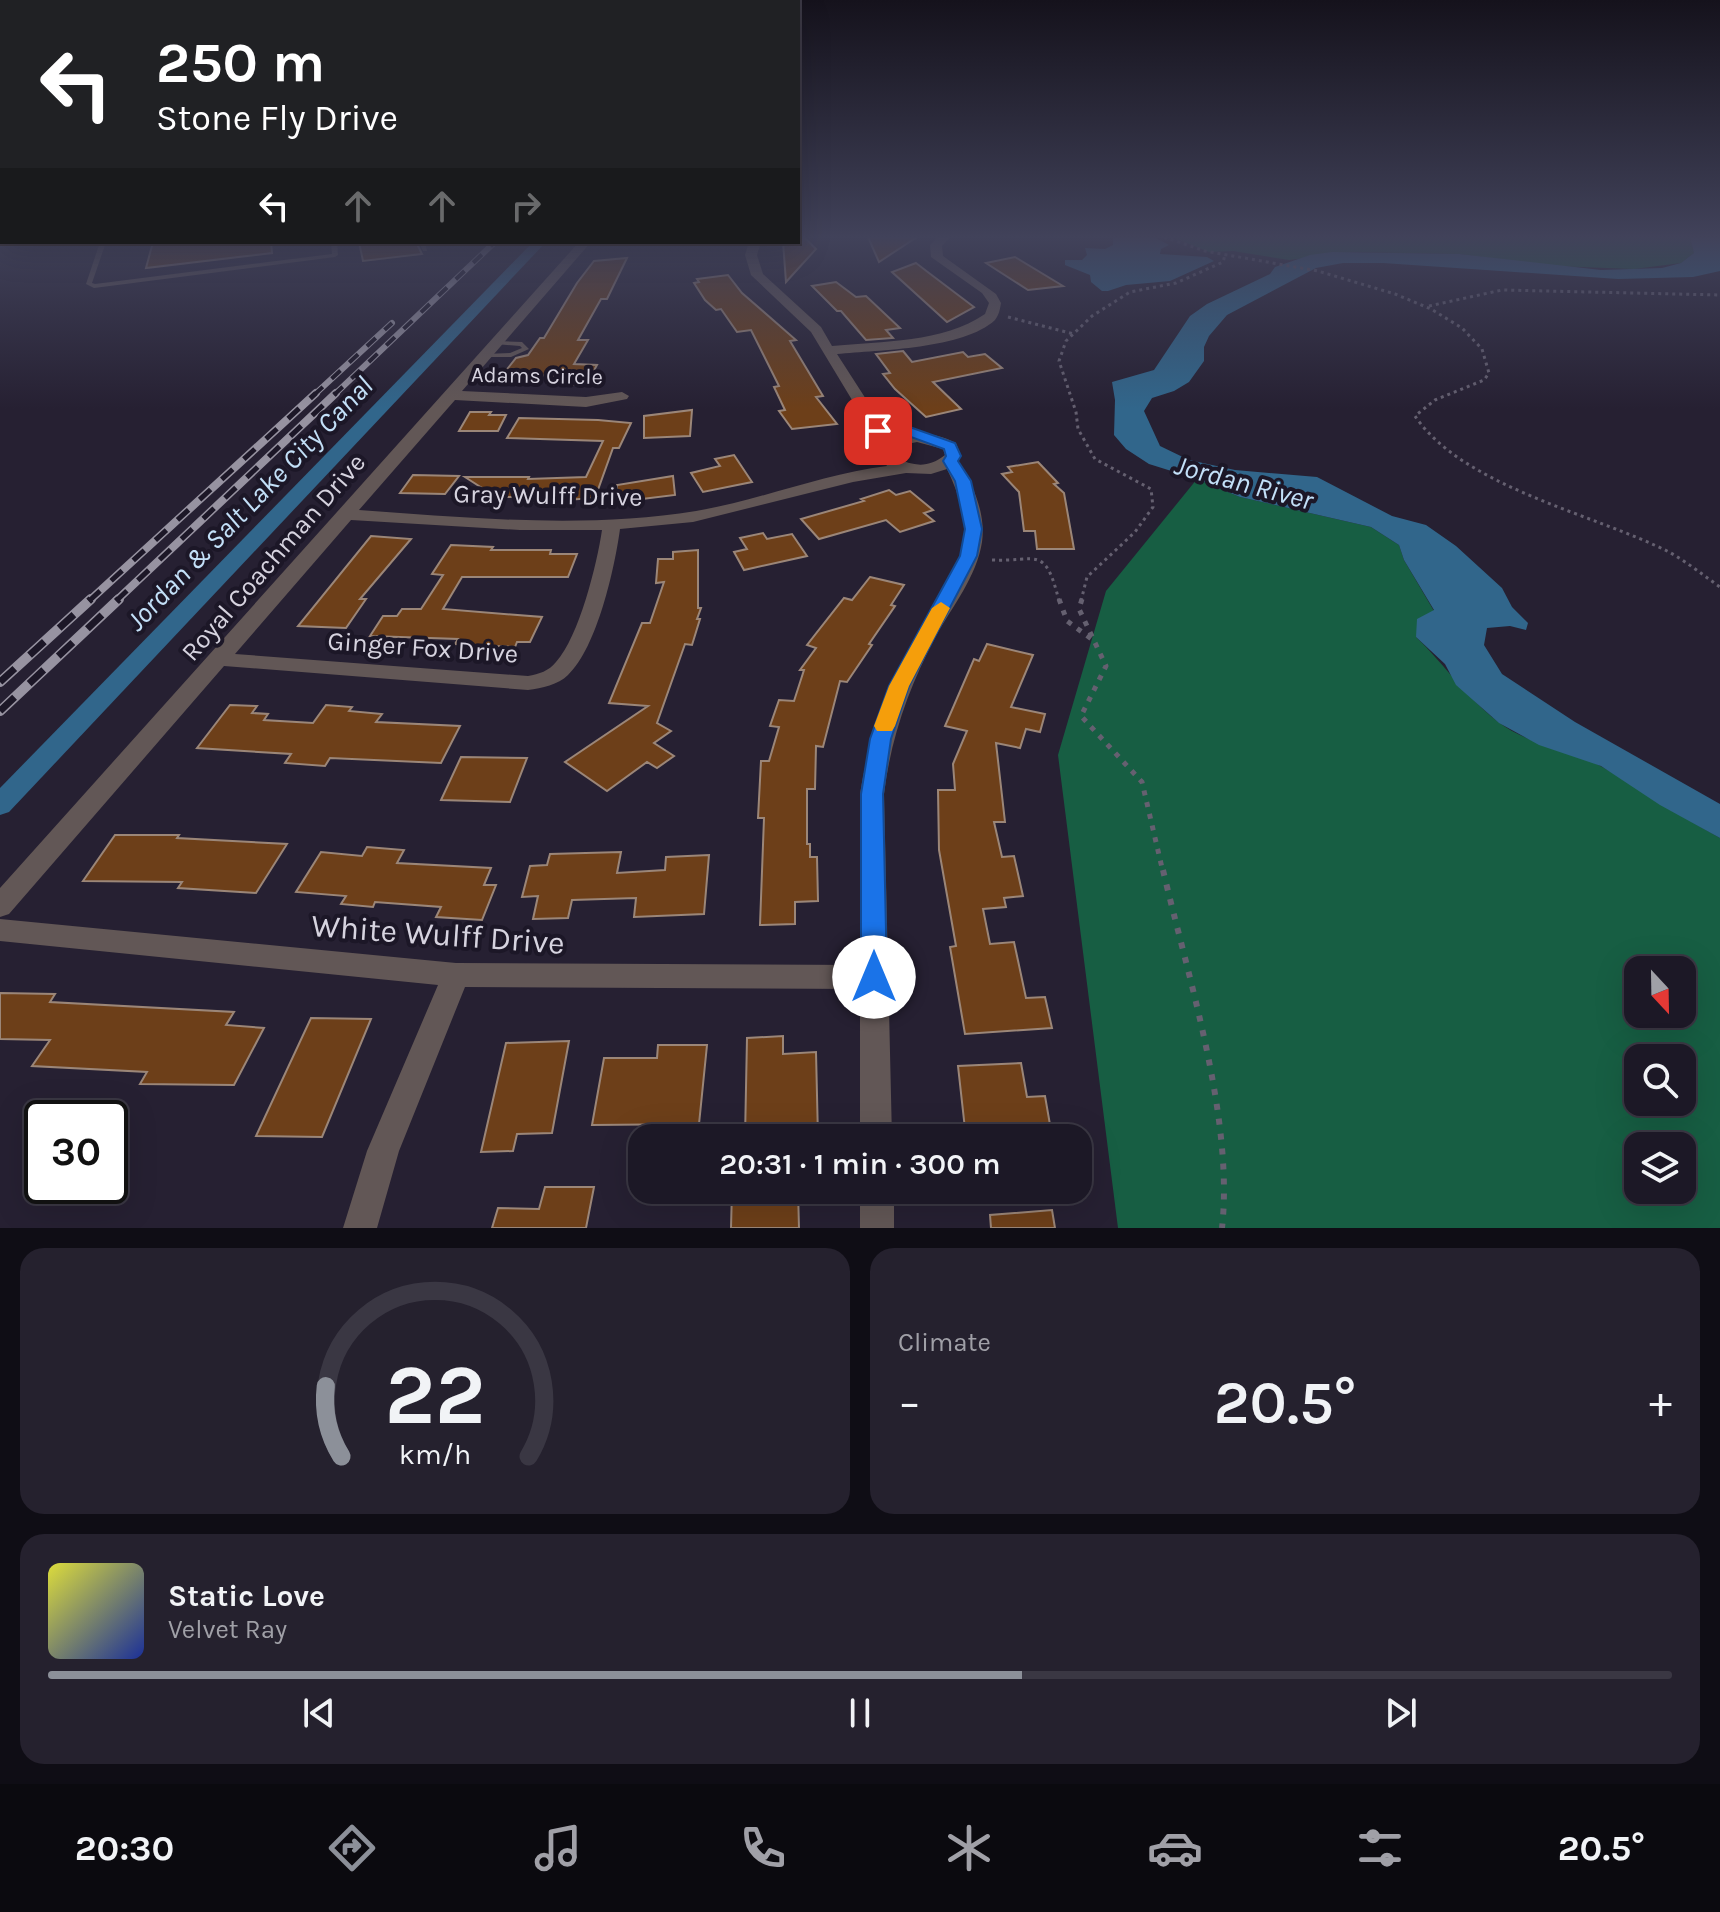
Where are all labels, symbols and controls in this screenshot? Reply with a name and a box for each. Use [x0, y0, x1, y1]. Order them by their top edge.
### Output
text: 250 m [156, 30, 325, 95]
icon: left [24, 32, 128, 136]
text: Stone Fly Drive [156, 97, 398, 139]
icon: left [252, 184, 296, 228]
icon: ahead [336, 184, 380, 228]
icon: ahead [420, 184, 464, 228]
icon: right [504, 184, 548, 228]
street label: Adams Circle [471, 362, 603, 390]
water label: Jordan & Salt Lake City Canal [119, 369, 379, 637]
pin [844, 397, 912, 465]
icon: arrive [856, 409, 900, 453]
street label: Royal Coachman Drive [175, 447, 372, 667]
water label: Jordan River [1171, 448, 1318, 517]
street label: Gray Wulff Drive [453, 478, 643, 513]
street label: Ginger Fox Drive [327, 625, 519, 670]
street label: White Wulff Drive [310, 907, 566, 962]
position arrow [832, 935, 916, 1019]
north arrow [1624, 956, 1696, 1028]
map controls [1624, 956, 1696, 1204]
button: search [1624, 1044, 1696, 1116]
speed limit sign: 30 [24, 1100, 128, 1204]
button: layers [1624, 1132, 1696, 1204]
text: 20:31 · 1 min · 300 m [719, 1146, 1001, 1182]
text: Climate [898, 1327, 991, 1358]
text: 22 [385, 1347, 485, 1444]
text: 20.5° [1214, 1368, 1356, 1438]
text: − [898, 1377, 921, 1428]
text: + [1649, 1377, 1672, 1428]
text: km/h [399, 1438, 471, 1471]
text: Static Love [168, 1578, 325, 1614]
text: Velvet Ray [168, 1614, 287, 1645]
icon: previous [297, 1691, 341, 1735]
icon: pause [838, 1691, 882, 1735]
icon: next [1379, 1691, 1423, 1735]
icon: directions [324, 1820, 380, 1876]
icon: music [530, 1820, 586, 1876]
icon: phone [735, 1820, 791, 1876]
icon: climate [941, 1820, 997, 1876]
icon: car [1147, 1820, 1203, 1876]
icon: filters [1352, 1820, 1408, 1876]
text: 20:30 [75, 1827, 174, 1869]
text: 20.5° [1558, 1827, 1645, 1869]

